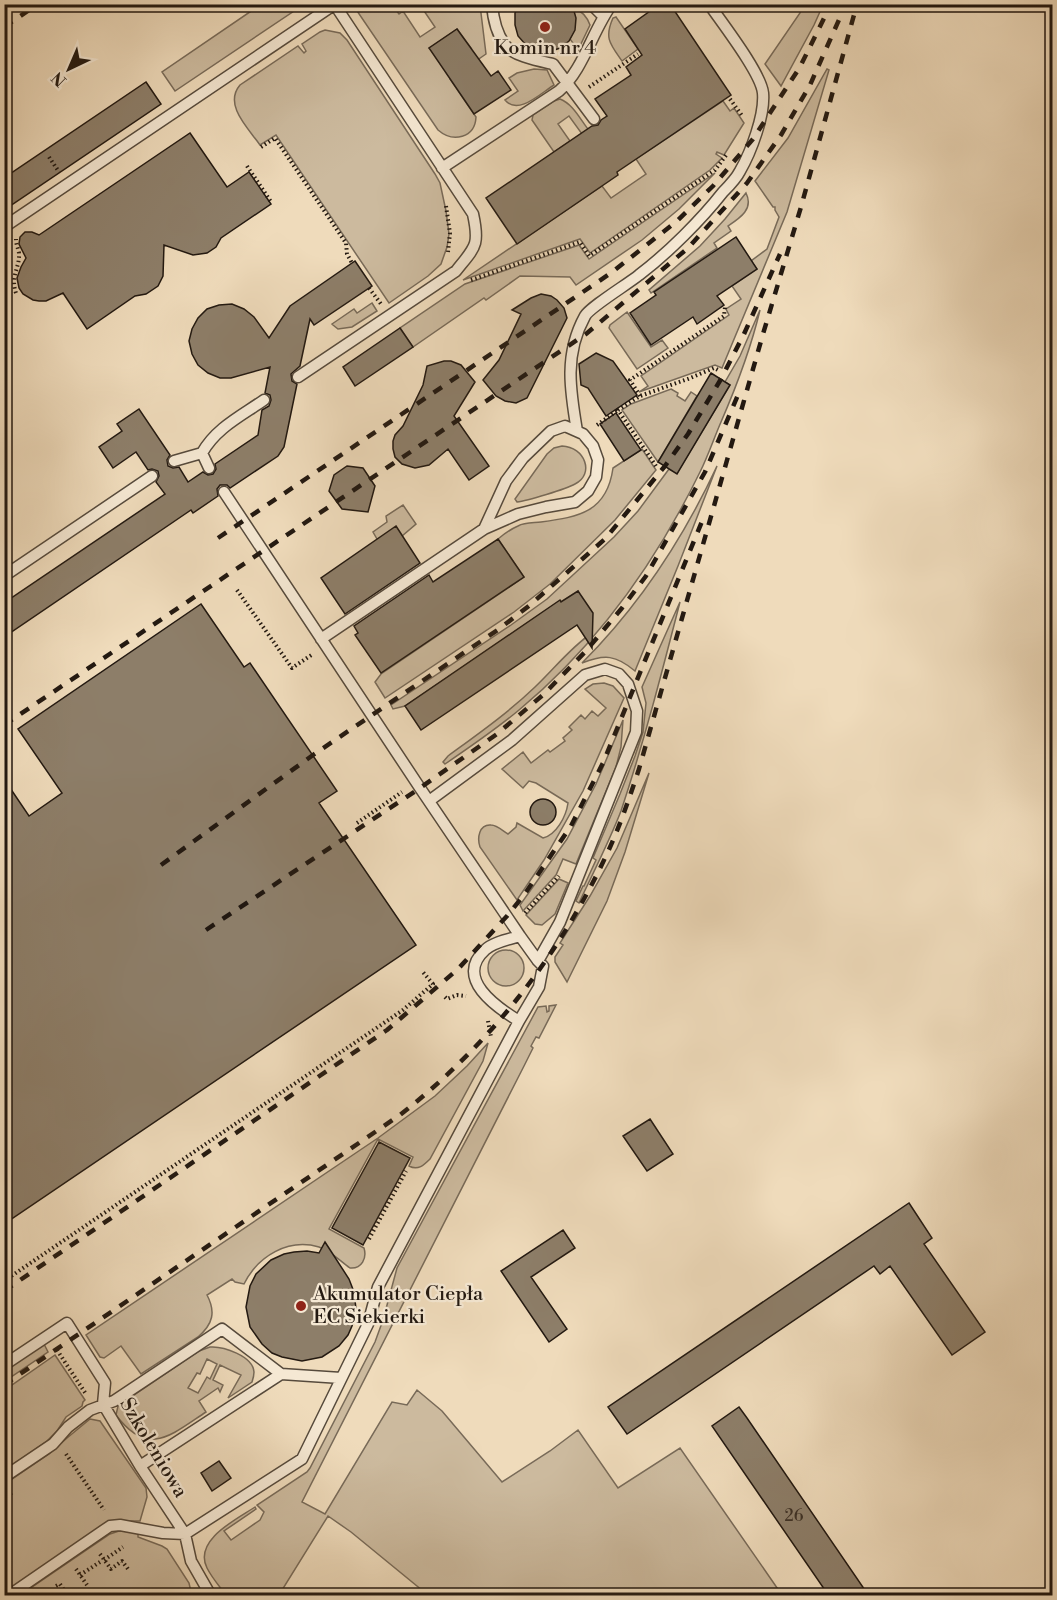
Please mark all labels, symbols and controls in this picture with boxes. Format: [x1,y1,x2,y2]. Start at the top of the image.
marker: Komin nr 4 [538,20,552,34]
place label: Komin nr 4 [494,36,596,61]
north arrow [39,39,99,99]
text: N [48,67,71,91]
place label: Akumulator Ciepła EC Siekierki [312,1282,484,1330]
marker: Akumulator Ciepła EC Siekierki [294,1299,308,1313]
street label: Szkoleniowa [113,1394,193,1503]
house number: 26 [785,1506,804,1526]

